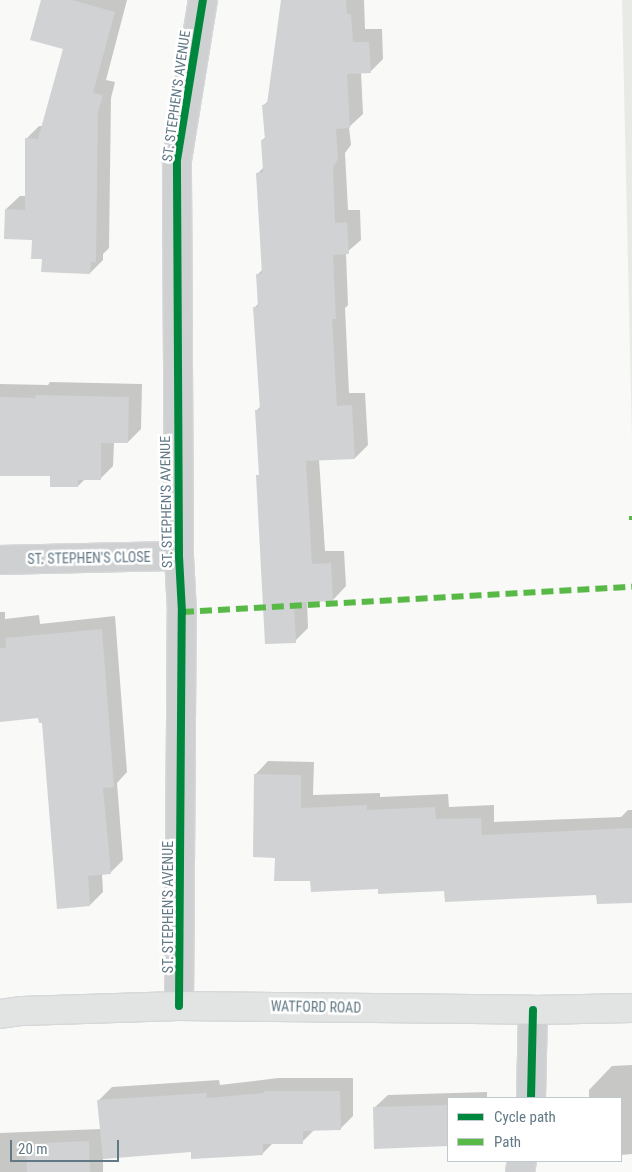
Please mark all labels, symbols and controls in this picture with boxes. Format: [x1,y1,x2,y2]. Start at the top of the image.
street label: ST. STEPHEN'S AVENUE [158,29,194,163]
street label: ST. STEPHEN'S AVENUE [156,436,176,568]
street label: ST. STEPHEN'S CLOSE [27,549,151,567]
street label: ST. STEPHEN'S AVENUE [160,841,176,973]
street label: WATFORD ROAD [271,998,361,1016]
legend [447,1097,622,1162]
text: Cycle path [494,1108,556,1126]
scale bar [12,1130,121,1162]
text: Path [494,1133,521,1151]
text: 20 m [18,1140,48,1158]

